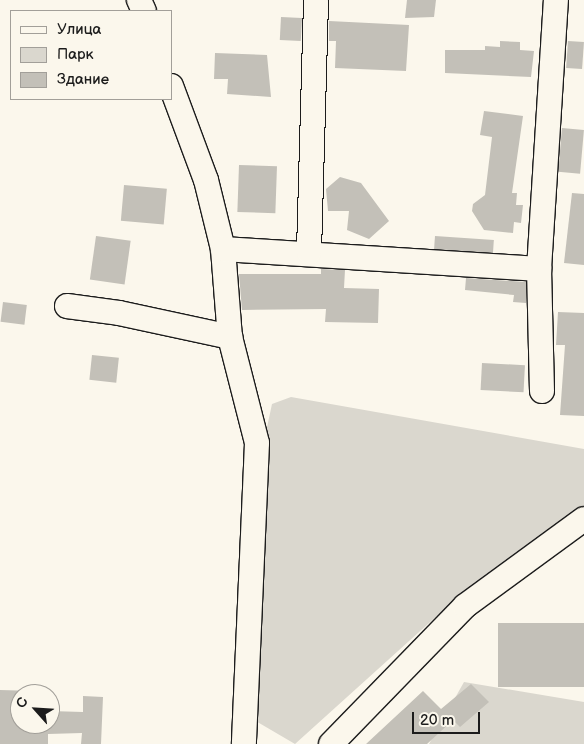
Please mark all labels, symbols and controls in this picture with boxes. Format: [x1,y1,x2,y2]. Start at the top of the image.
legend [10,10,172,100]
text: Улица [57,20,101,39]
text: Парк [57,45,94,64]
text: Здание [57,70,109,89]
north arrow [10,684,60,734]
text: С [12,695,32,711]
scale bar [414,702,482,734]
text: 20 m [420,711,454,730]

